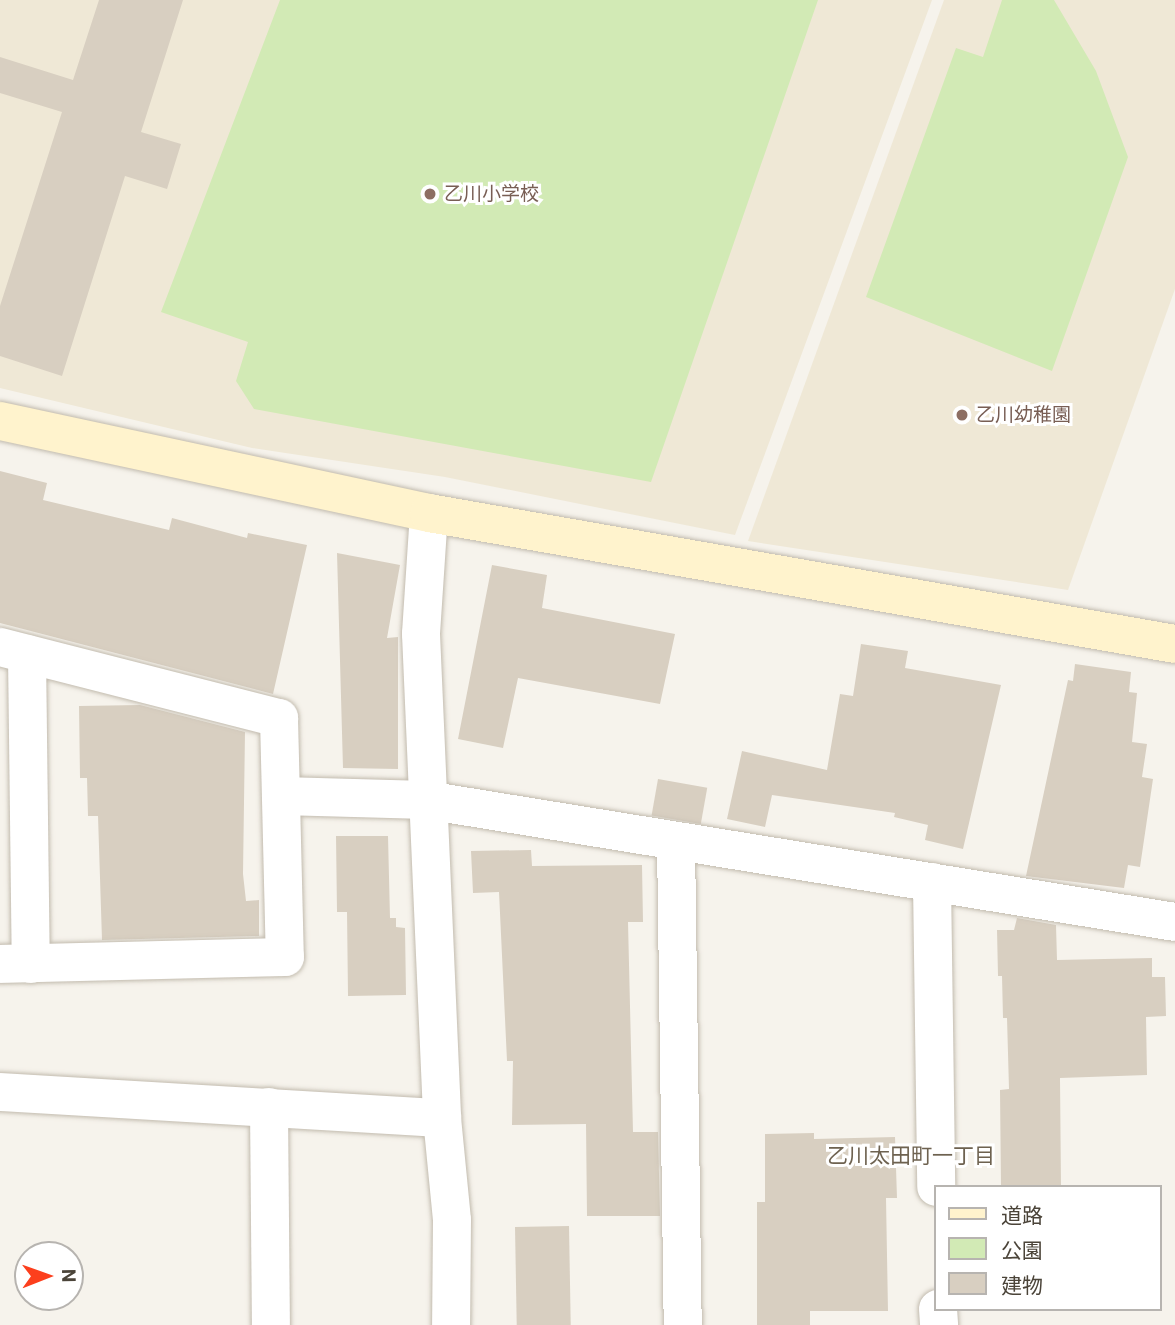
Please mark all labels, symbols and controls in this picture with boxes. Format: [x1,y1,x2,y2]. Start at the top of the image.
place label: 乙川小学校 [444,183,539,205]
marker: 乙川小学校 [422,186,438,202]
place label: 乙川幼稚園 [976,404,1071,426]
marker: 乙川幼稚園 [954,407,970,423]
district label: 乙川太田町一丁目 [827,1143,995,1169]
legend [934,1185,1161,1311]
text: 道路 [1001,1204,1043,1228]
text: 公園 [1001,1239,1043,1263]
north arrow [14,1241,84,1311]
text: N [57,1269,80,1283]
text: 建物 [1001,1274,1043,1298]

